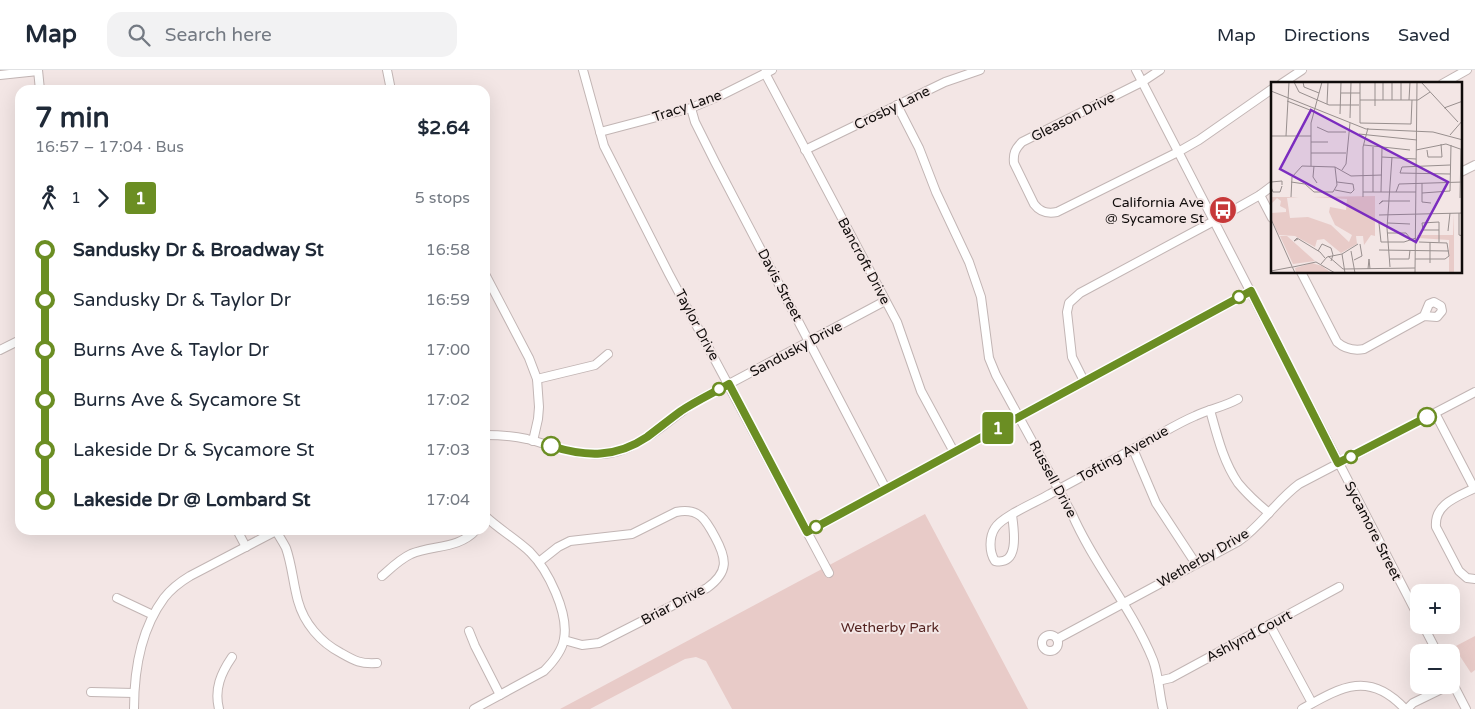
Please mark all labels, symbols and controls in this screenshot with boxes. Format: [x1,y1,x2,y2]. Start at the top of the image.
search box [107,12,457,57]
text: Map [25,20,77,49]
icon: search [125,21,153,49]
text: Search here [165,24,272,46]
text: Map [1217,24,1256,46]
text: Directions [1284,24,1370,46]
text: Saved [1398,24,1450,46]
street label: Crosby Lane [851,82,933,134]
inset map [1271,82,1462,274]
street label: Tracy Lane [650,86,724,126]
street label: Gleason Drive [1028,89,1118,145]
text: 7 min [35,101,110,135]
text: $2.64 [418,117,470,139]
text: 16:57 – 17:04 · Bus [35,137,184,157]
icon: walk [35,184,63,212]
icon: forward [89,184,117,212]
text: 1 [135,187,146,209]
text: 1 [71,188,81,208]
text: 5 stops [415,188,470,208]
place label: California Ave @ Sycamore St [1105,194,1205,227]
bus stop icon: California Ave @ Sycamore St [1208,195,1238,225]
street label: Bancroft Drive [834,215,894,307]
text: Sandusky Dr & Broadway St [73,239,324,261]
text: 16:58 [426,240,470,260]
street label: Davis Street [754,246,806,325]
street label: Taylor Drive [671,287,723,364]
text: Sandusky Dr & Taylor Dr [73,289,291,311]
text: 16:59 [426,290,470,310]
unlabelled marker [1232,290,1246,304]
street label: Sandusky Drive [747,317,845,381]
text: Burns Ave & Taylor Dr [73,339,269,361]
text: 17:00 [426,340,470,360]
unlabelled marker [712,382,726,396]
text: Burns Ave & Sycamore St [73,389,301,411]
text: 17:02 [426,390,470,410]
unlabelled marker [1417,407,1437,427]
line badge: 1 [982,412,1014,444]
text: 1 [992,417,1004,439]
street label: Tofting Avenue [1075,422,1171,486]
unlabelled marker [541,436,561,456]
street label: Russell Drive [1026,438,1080,521]
text: Lakeside Dr & Sycamore St [73,439,314,461]
text: 17:03 [426,440,470,460]
unlabelled marker [1344,450,1358,464]
street label: Sycamore Street [1341,479,1406,584]
text: Lakeside Dr @ Lombard St [73,489,310,511]
text: 17:04 [426,490,470,510]
unlabelled marker [809,520,823,534]
street label: Wetherby Drive [1154,525,1252,591]
street label: Briar Drive [638,581,708,629]
map controls [1410,584,1460,694]
button: + [1410,584,1460,634]
street label: Ashlynd Court [1203,606,1295,666]
park label: Wetherby Park [841,619,940,636]
button: − [1410,644,1460,694]

